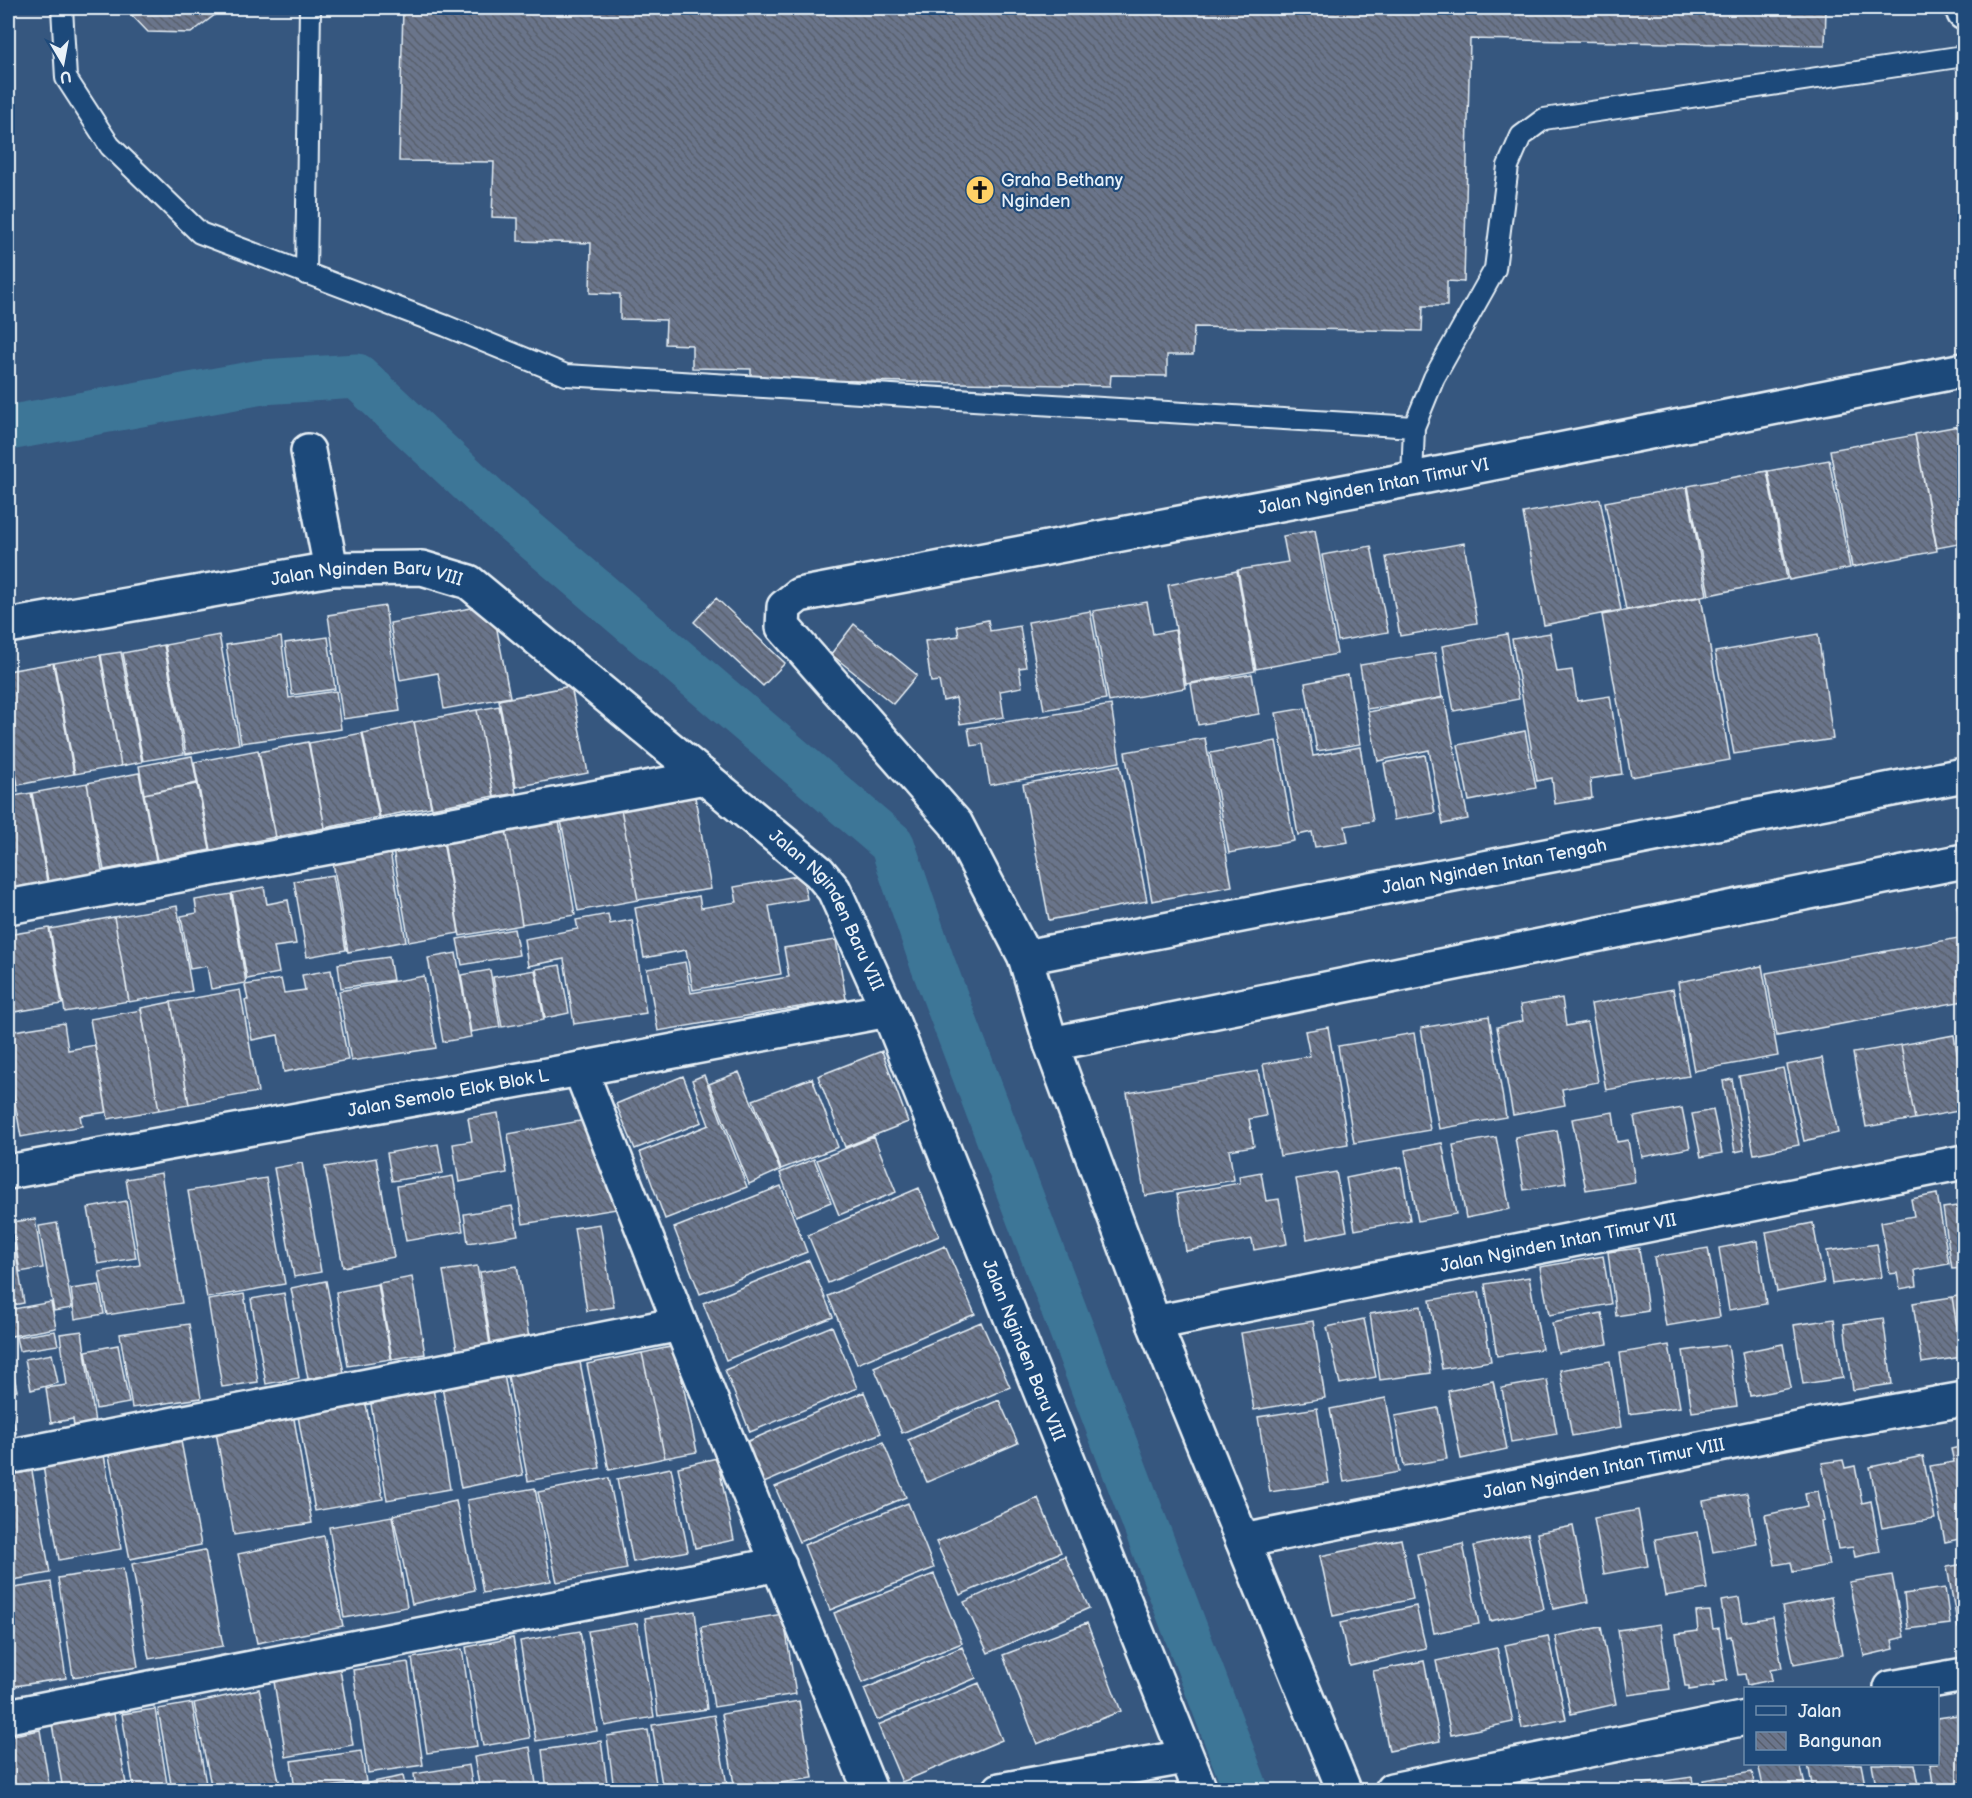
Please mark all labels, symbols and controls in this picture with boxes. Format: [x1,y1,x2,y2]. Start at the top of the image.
north arrow [33,33,93,93]
text: U [58,66,73,87]
place label: Graha Bethany Nginden [1001,170,1124,212]
church icon: Graha Bethany Nginden [964,174,996,206]
street label: Jalan Nginden Intan Timur VI [1256,454,1490,518]
street label: Jalan Nginden Baru VIII [269,557,465,590]
street label: Jalan Nginden Baru VIII [765,825,888,994]
street label: Jalan Nginden Intan Tengah [1380,834,1608,898]
street label: Jalan Semolo Elok Blok L [346,1064,551,1121]
street label: Jalan Nginden Intan Timur VII [1438,1209,1678,1276]
street label: Jalan Nginden Baru VIII [978,1256,1070,1444]
street label: Jalan Nginden Intan Timur VIII [1481,1434,1726,1503]
legend [1744,1687,1939,1765]
text: Jalan [1798,1701,1841,1722]
text: Bangunan [1798,1731,1882,1752]

